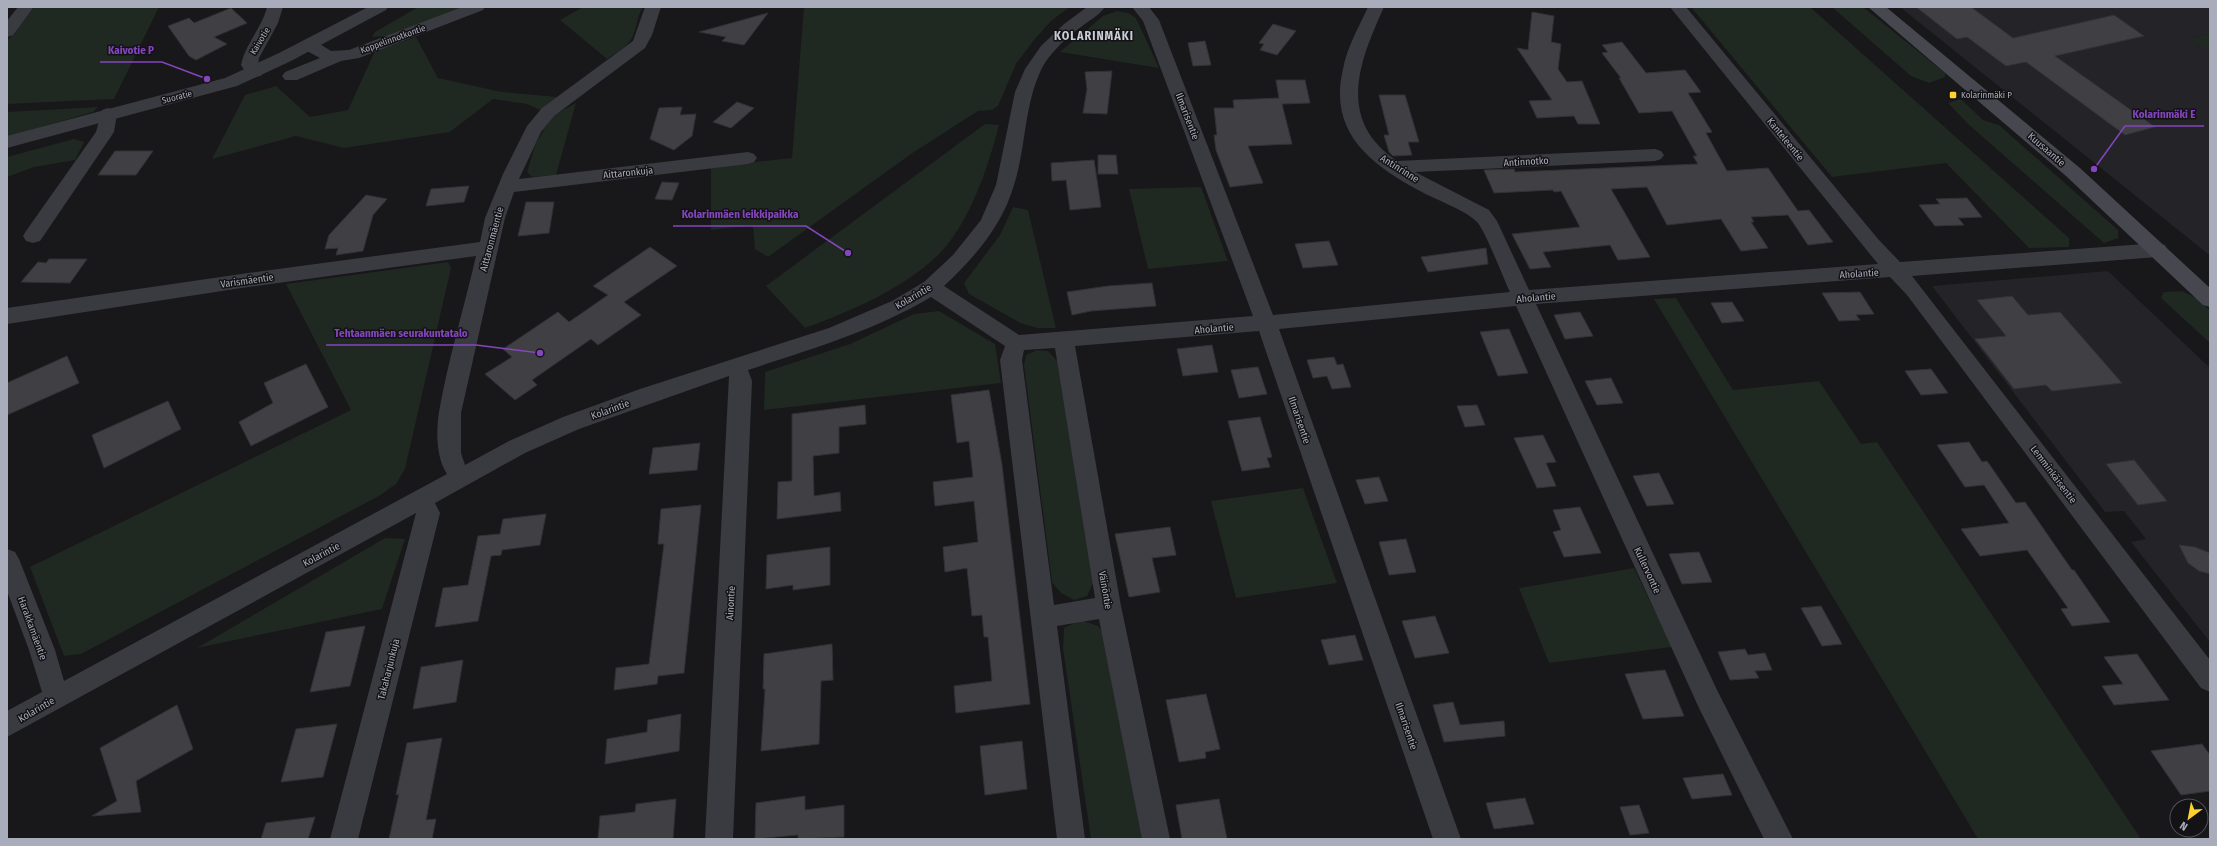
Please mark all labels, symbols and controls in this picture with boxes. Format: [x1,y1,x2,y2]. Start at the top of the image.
street label: Koppelinnotkontie [359,22,427,55]
street label: Kaivotie [248,25,272,56]
district label: KOLARINMÄKI [1054,28,1134,43]
callout: Kaivotie P [100,39,162,62]
text: Kaivotie P [108,44,154,57]
street label: Suoratie [161,88,194,106]
marker: Kolarinmäki P [1948,90,1958,100]
place label: Kolarinmäki P [1961,90,2012,100]
street label: Ilmarisentie [1173,91,1201,141]
callout: Kolarinmäki E [2125,103,2204,126]
text: Kolarinmäki E [2133,108,2195,121]
street label: Kanteleentie [1764,116,1806,164]
street label: Kuusaantie [2025,130,2068,169]
street label: Antinrinne [1378,152,1421,185]
street label: Antinnotko [1503,155,1549,169]
street label: Aittaronkuja [603,164,654,182]
callout: Kolarinmäen leikkipaikka [673,203,806,226]
street label: Aittaronmäentie [478,206,506,273]
text: Kolarinmäen leikkipaikka [682,208,799,221]
street label: Aholantie [1839,267,1879,281]
street label: Varismäentie [220,271,274,291]
street label: Kolarintie [893,282,934,312]
street label: Aholantie [1516,290,1556,306]
street label: Aholantie [1194,321,1234,337]
callout: Tehtaanmäen seurakuntatalo [326,322,476,345]
text: Tehtaanmäen seurakuntatalo [334,327,468,340]
street label: Ilmarisentie [1285,395,1313,446]
street label: Kolarintie [590,397,631,422]
street label: Lemminkäisentie [2028,443,2079,506]
street label: Kolarintie [301,540,342,570]
street label: Kullervontie [1631,545,1663,596]
street label: Väinöntie [1096,570,1114,610]
street label: Ainontie [724,586,738,620]
street label: Harakkamäentie [15,595,49,662]
street label: Takaharjunkuja [376,637,402,701]
street label: Kolarintie [16,695,57,725]
street label: Ilmarisentie [1392,701,1420,752]
north arrow [2169,798,2209,838]
text: N [2178,819,2190,833]

